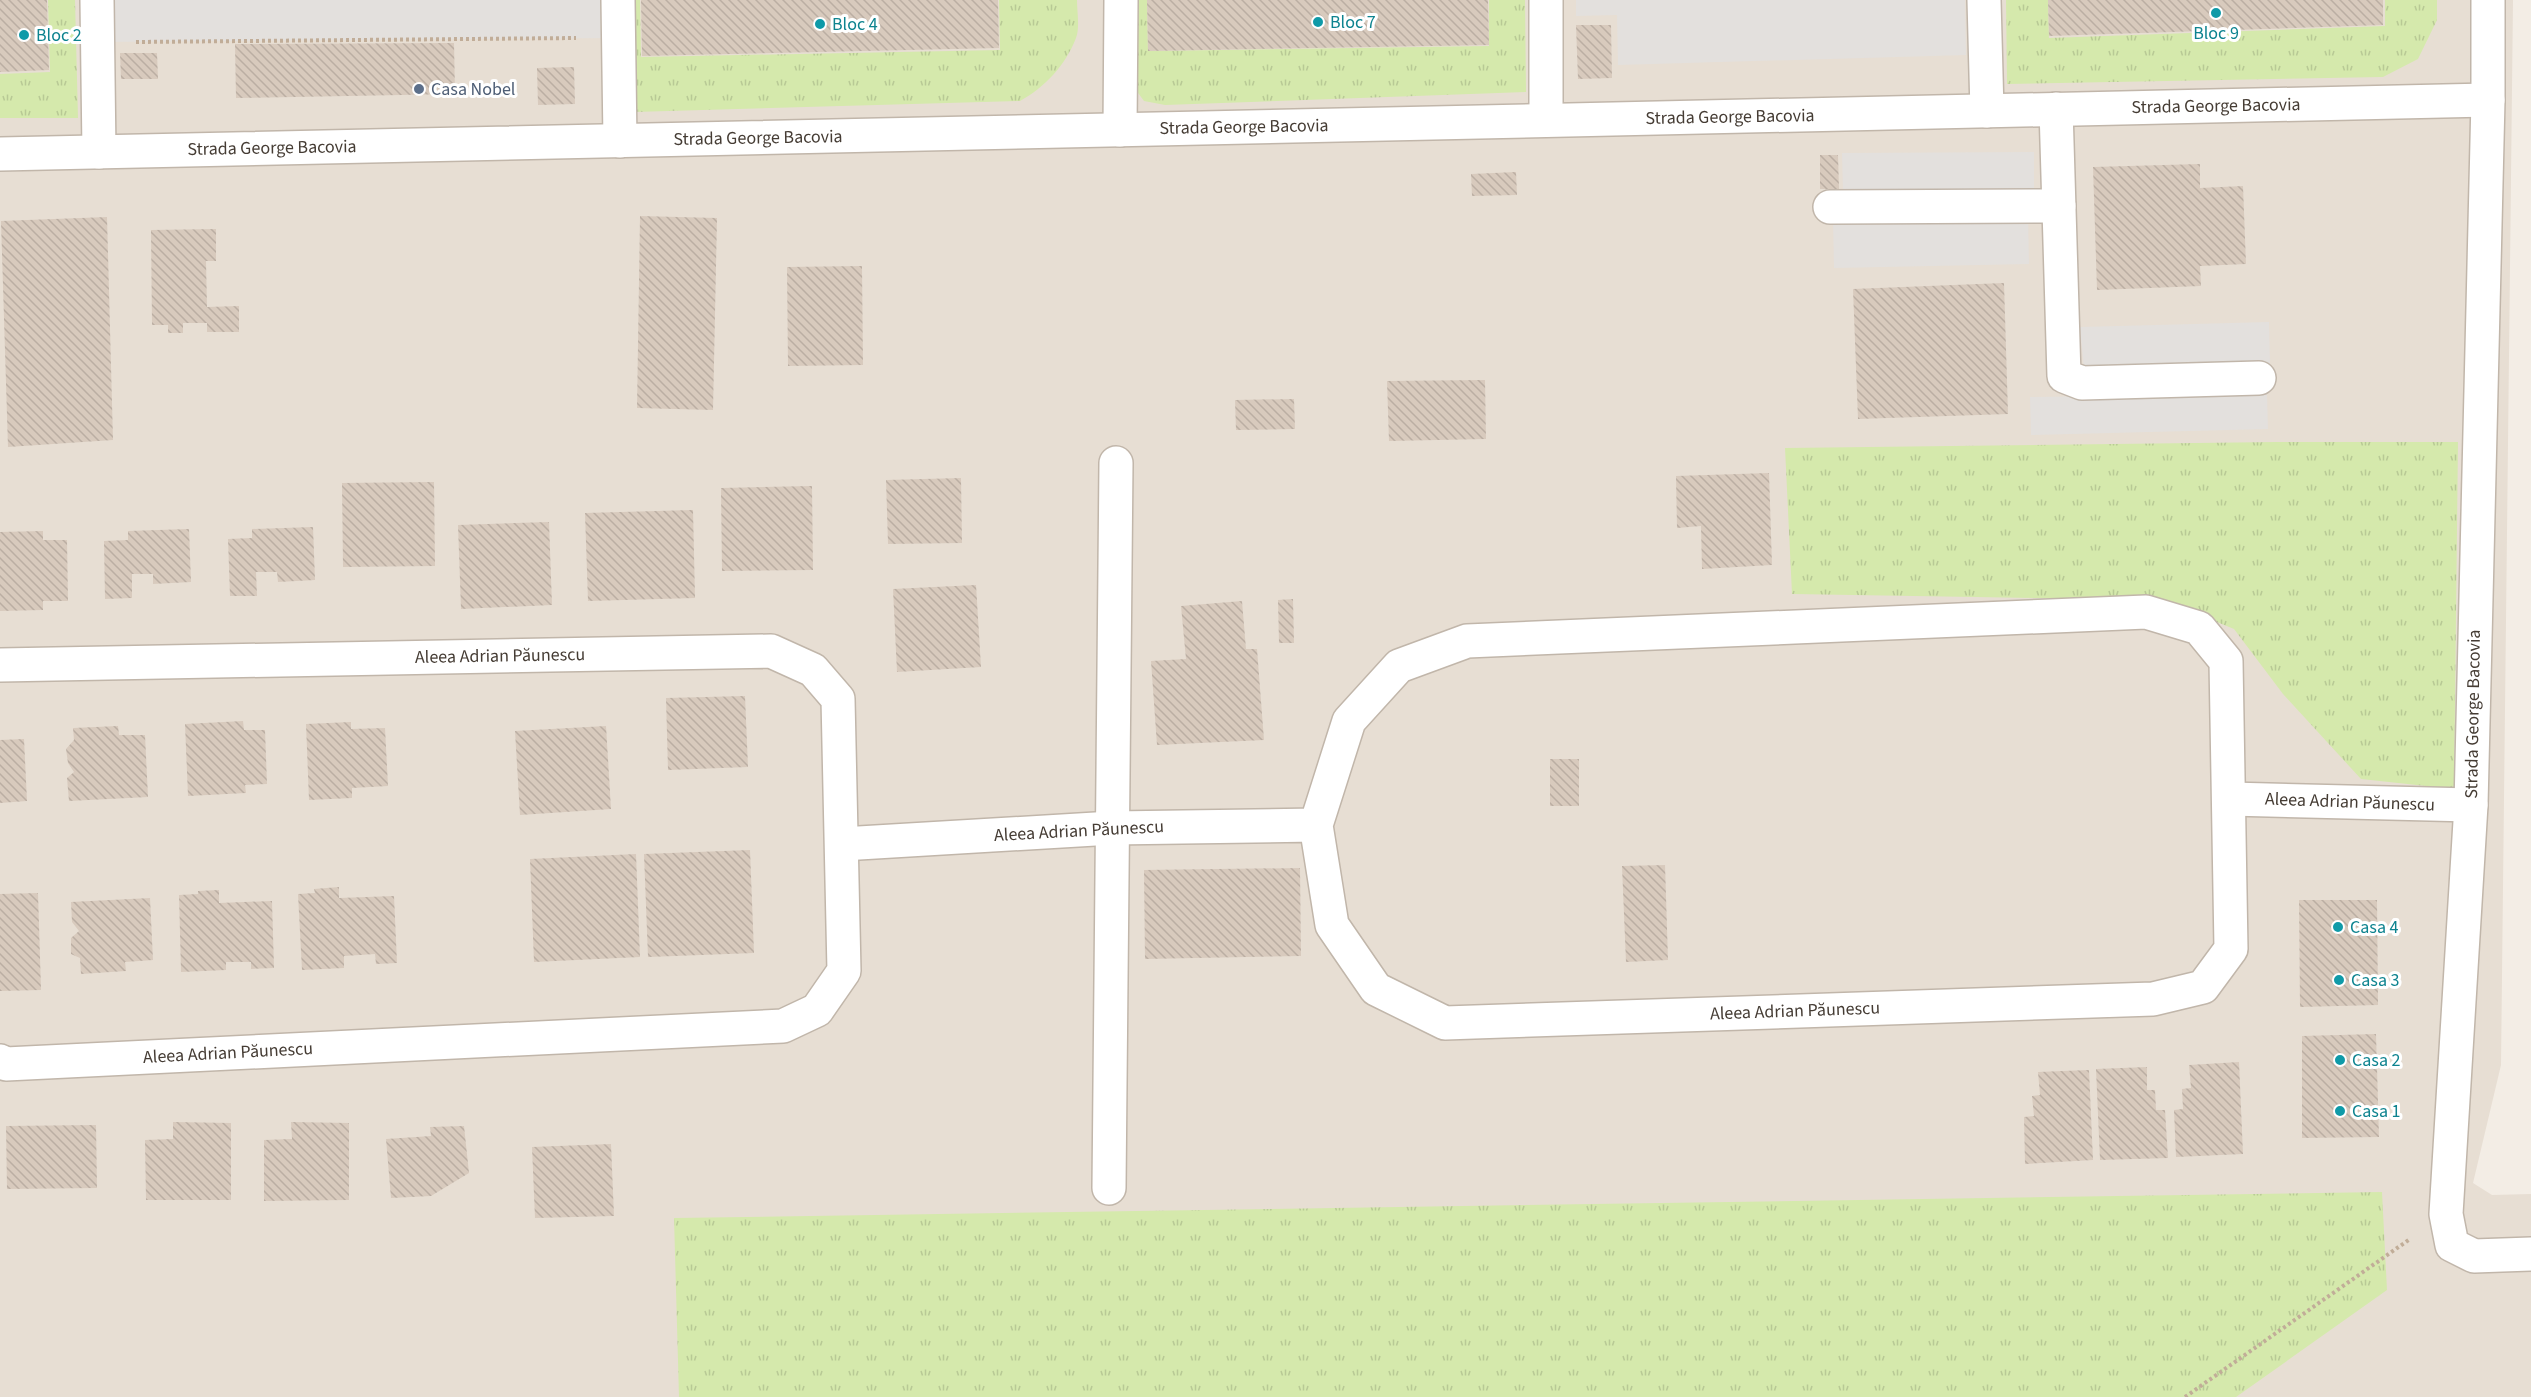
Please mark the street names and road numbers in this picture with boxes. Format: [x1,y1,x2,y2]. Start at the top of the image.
street label: Strada George Bacovia [2131,92,2301,120]
street label: Strada George Bacovia [1645,103,1815,131]
street label: Strada George Bacovia [1159,113,1329,141]
street label: Strada George Bacovia [673,124,843,152]
street label: Strada George Bacovia [187,134,357,162]
street label: Strada George Bacovia [2459,629,2487,799]
street label: Aleea Adrian Păunescu [415,642,585,670]
street label: Aleea Adrian Păunescu [2265,787,2435,817]
street label: Aleea Adrian Păunescu [993,814,1165,848]
street label: Aleea Adrian Păunescu [1710,996,1880,1026]
street label: Aleea Adrian Păunescu [142,1036,314,1070]

